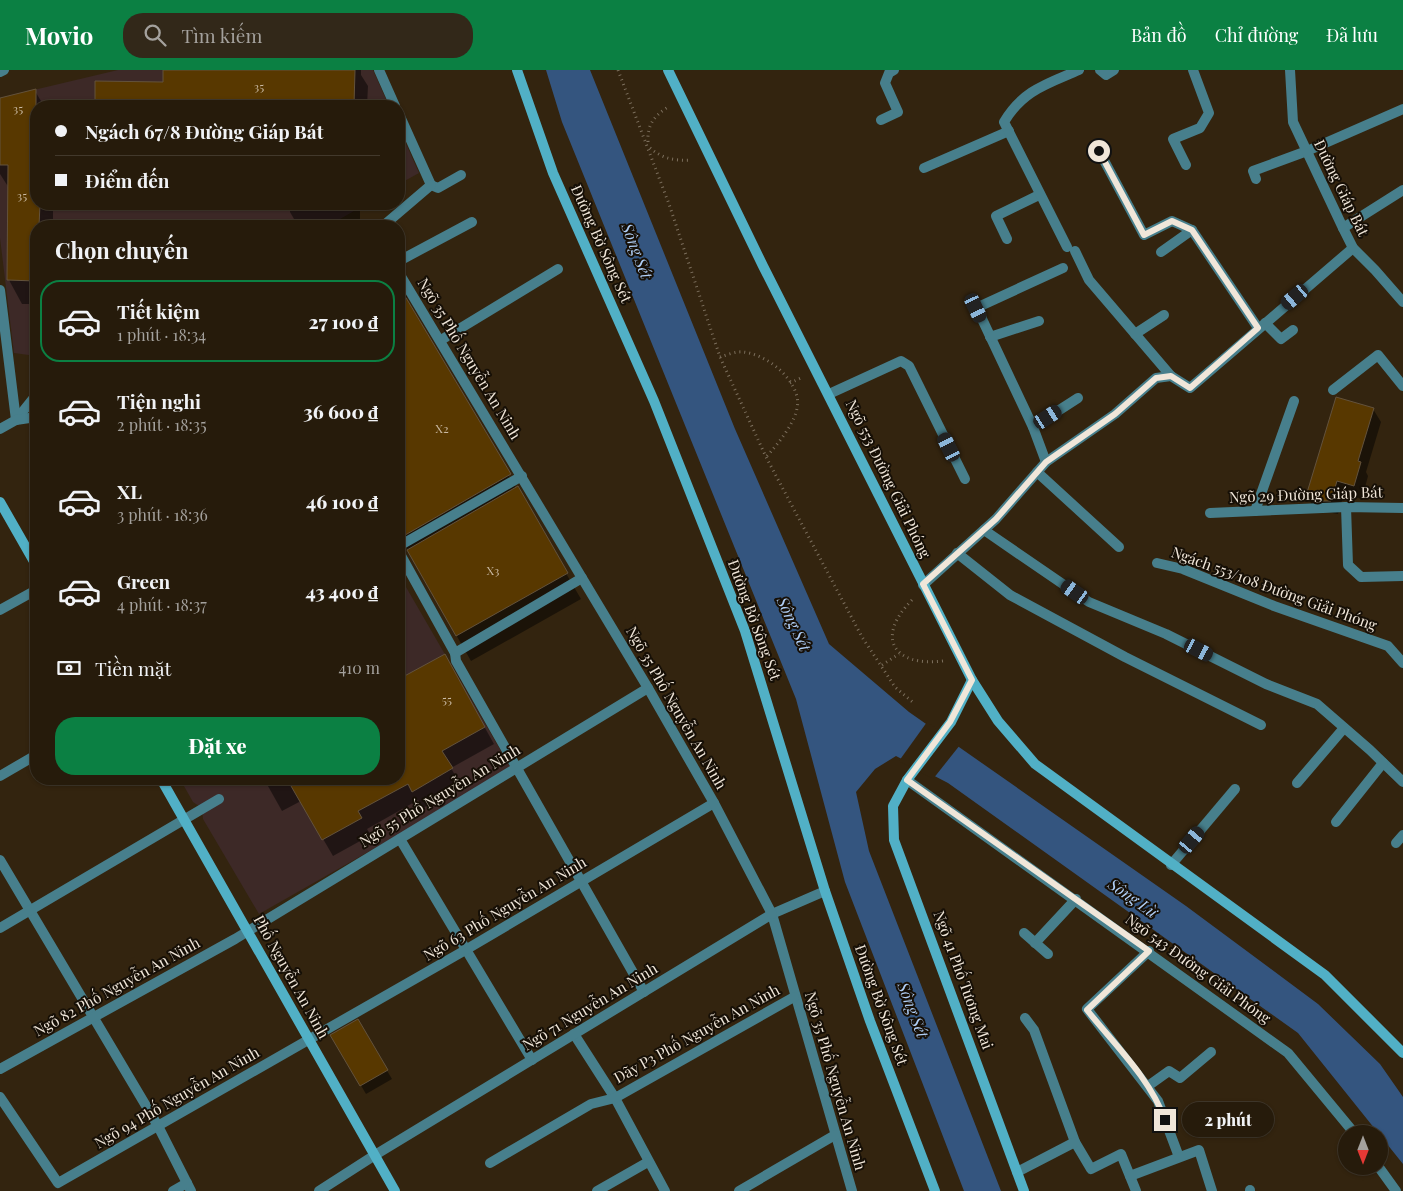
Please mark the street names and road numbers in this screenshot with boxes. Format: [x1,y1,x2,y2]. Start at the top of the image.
street label: Đường Giáp Bát [1310,136,1374,240]
street label: Đường Bờ Sông Sét [567,181,637,306]
street label: Ngõ 35 Phố Nguyễn An Ninh [414,274,527,443]
street label: Ngõ 553 Đường Giải Phóng [842,396,936,561]
street label: Ngõ 29 Đường Giáp Bát [1229,481,1384,507]
street label: Ngách 553/108 Đường Giải Phóng [1169,541,1380,635]
street label: Đường Bờ Sông Sét [724,556,786,684]
street label: Ngõ 35 Phố Nguyễn An Ninh [622,622,733,793]
street label: Ngõ 55 Phố Nguyễn An Ninh [355,738,524,851]
street label: Ngõ 63 Phố Nguyễn An Ninh [419,851,590,965]
street label: Ngõ 41 Phố Tương Mai [930,907,999,1052]
street label: Ngõ 543 Đường Giải Phóng [1122,909,1275,1028]
street label: Phố Nguyễn An Ninh [250,911,335,1042]
street label: Ngõ 82 Phố Nguyễn An Ninh [29,931,203,1040]
street label: Đường Bờ Sông Sét [851,941,913,1069]
street label: Ngõ 71 Nguyễn An Ninh [518,958,661,1054]
street label: Dãy P3 Phố Nguyễn An Ninh [610,978,783,1087]
street label: Ngõ 35 Phố Nguyễn An Ninh [801,989,872,1173]
street label: Ngõ 94 Phố Nguyễn An Ninh [90,1041,263,1153]

